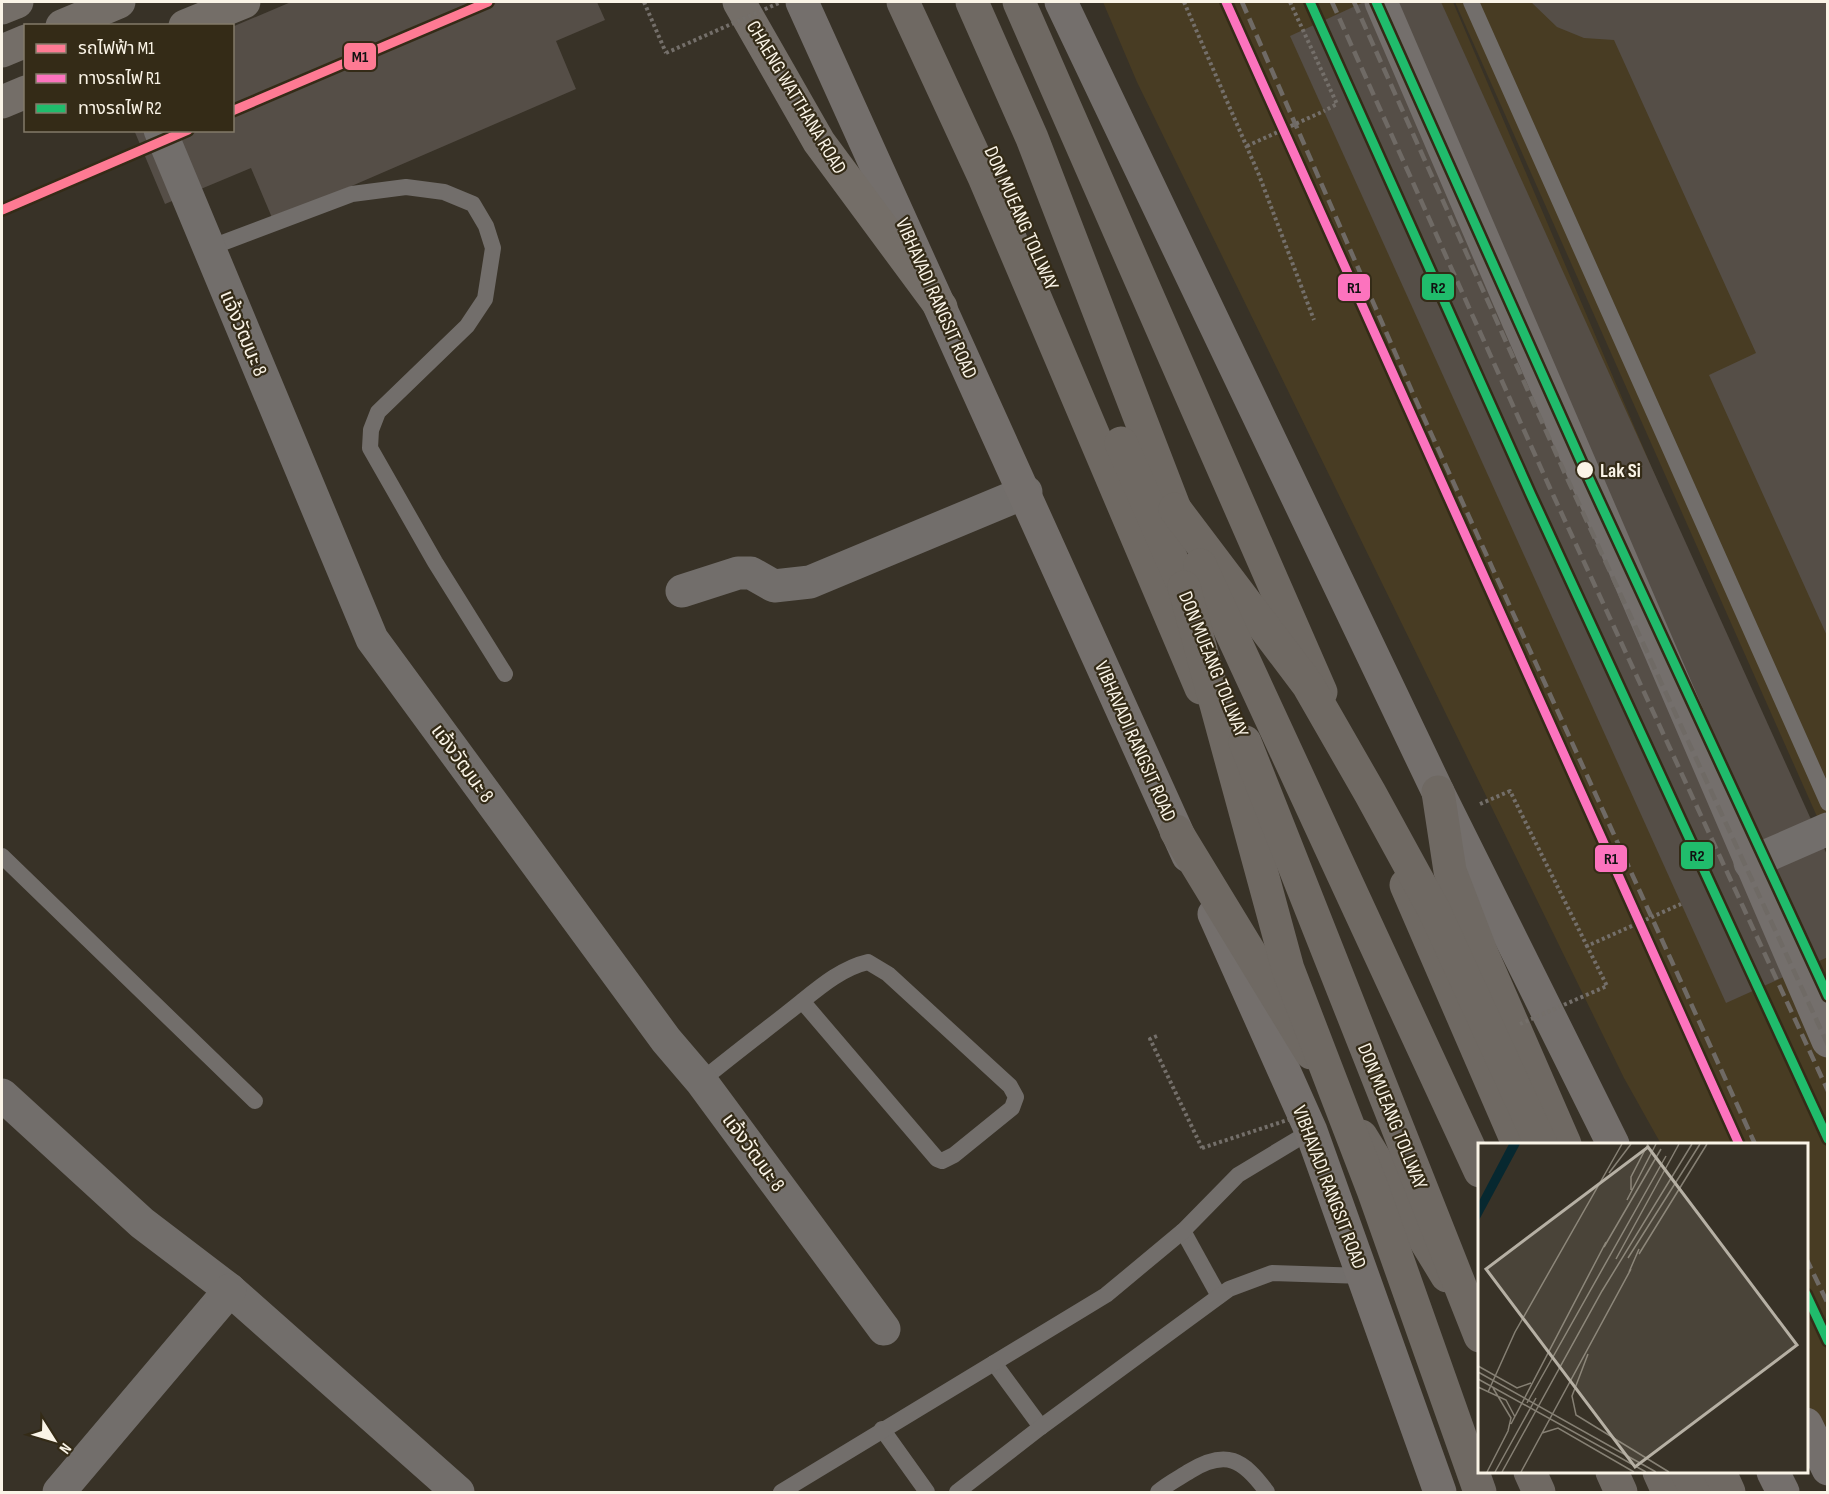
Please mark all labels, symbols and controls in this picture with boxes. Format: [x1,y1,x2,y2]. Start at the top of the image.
street label: CHAENG WATTHANA ROAD [741,16,851,179]
legend [24,24,234,132]
text: รถไฟฟ้า M1 [78,38,155,59]
line badge: M1 [343,42,377,71]
text: M1 [352,48,369,67]
text: ทางรถไฟ R1 [78,68,161,89]
text: ทางรถไฟ R2 [78,98,162,119]
street label: DON MUEANG TOLLWAY [979,143,1064,295]
street label: VIBHAVADI RANGSIT ROAD [890,214,982,382]
line badge: R1 [1337,273,1371,302]
line badge: R2 [1421,273,1455,301]
text: R1 [1347,279,1362,298]
text: R2 [1431,279,1445,298]
street label: แจ้งวัฒนะ 8 [214,287,272,380]
place label: Lak Si [1600,459,1641,483]
marker: Lak Si [1575,460,1595,480]
street label: DON MUEANG TOLLWAY [1173,588,1254,741]
street label: VIBHAVADI RANGSIT ROAD [1089,657,1181,825]
street label: แจ้งวัฒนะ 8 [426,720,499,807]
line badge: R2 [1680,841,1714,870]
line badge: R1 [1594,844,1628,873]
text: R2 [1690,847,1704,866]
text: R1 [1604,850,1619,869]
street label: DON MUEANG TOLLWAY [1352,1040,1433,1193]
street label: VIBHAVADI RANGSIT ROAD [1287,1102,1371,1272]
street label: แจ้งวัฒนะ 8 [717,1109,790,1196]
inset map [1478,1143,1808,1473]
north arrow [24,1410,84,1470]
text: N [55,1439,75,1457]

